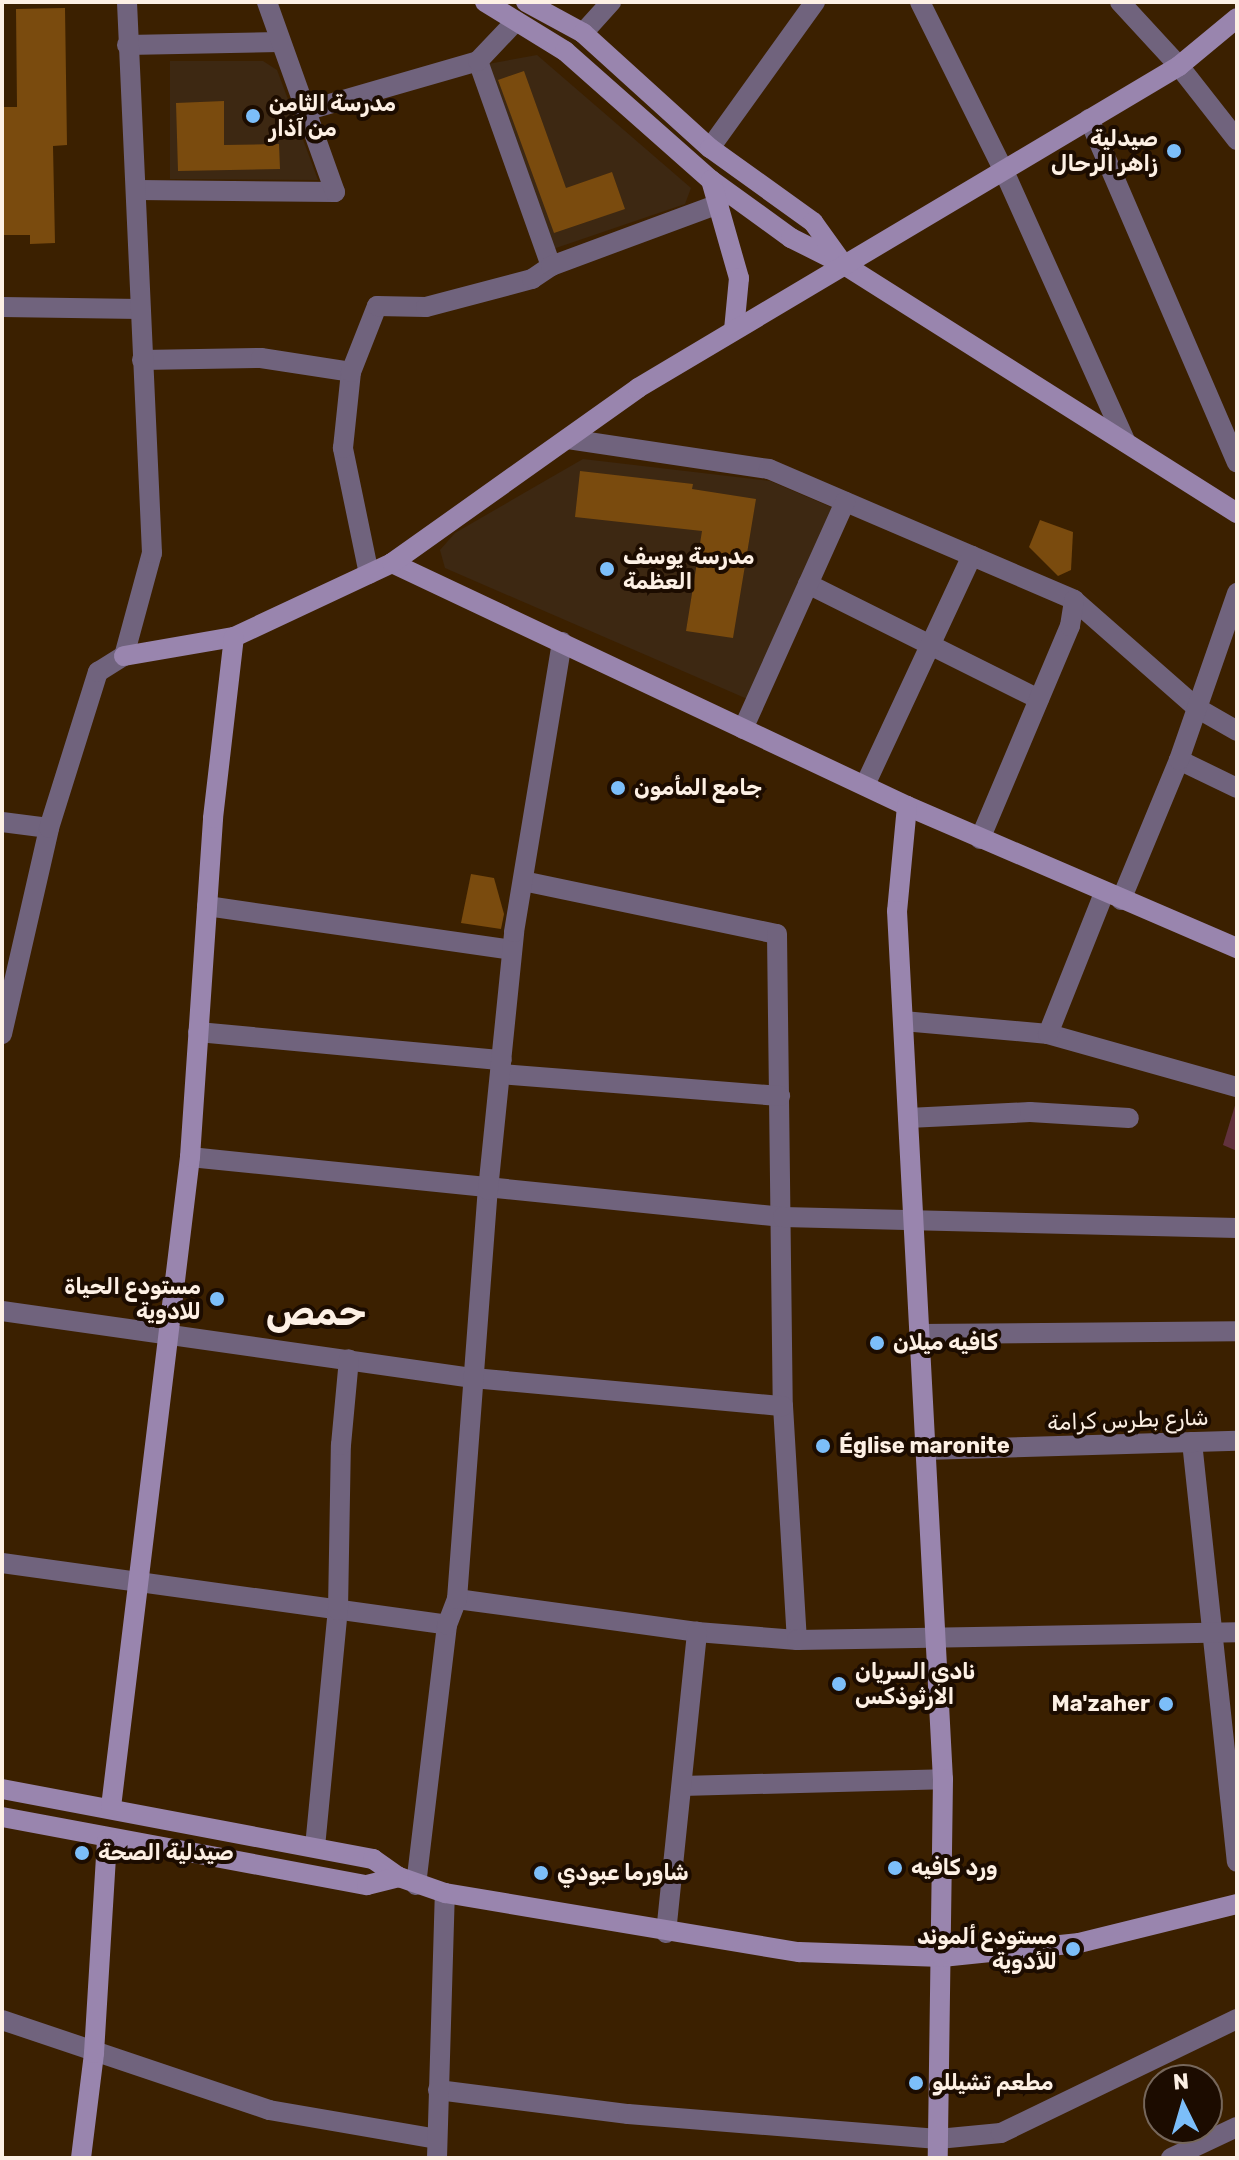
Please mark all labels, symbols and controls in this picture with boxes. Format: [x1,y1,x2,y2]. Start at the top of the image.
place label: مدرسة الثامن من آذار [269,90,396,142]
marker: مدرسة الثامن من آذار [244,107,262,125]
place label: صيدلية زاهر الرحال [1051,125,1158,176]
marker: صيدلية زاهر الرحال [1165,142,1183,160]
place label: مدرسة يوسف العظمة [623,543,755,594]
marker: مدرسة يوسف العظمة [598,560,616,578]
place label: جامع المأمون [634,775,762,801]
marker: جامع المأمون [609,779,627,797]
place label: مستودع الحياة للادوية [64,1273,201,1324]
marker: مستودع الحياة للادوية [208,1290,226,1308]
district label: حمص [266,1290,366,1336]
place label: كافيه ميلان [893,1330,998,1356]
marker: كافيه ميلان [868,1334,886,1352]
street label: شارع بطرس كرامة [1047,1404,1209,1436]
place label: Église maronite [839,1433,1010,1459]
marker: Église maronite [814,1437,832,1455]
place label: نادي السريان الارثوذكس [855,1658,975,1710]
marker: نادي السريان الارثوذكس [830,1675,848,1693]
place label: Ma'zaher [1051,1691,1150,1717]
marker: Ma'zaher [1157,1695,1175,1713]
place label: صيدلية الصحة [98,1840,234,1866]
marker: صيدلية الصحة [73,1844,91,1862]
place label: ورد كافيه [911,1855,998,1881]
marker: ورد كافيه [886,1859,904,1877]
place label: شاورما عبودي [557,1860,689,1886]
marker: شاورما عبودي [532,1864,550,1882]
place label: مستودع ألموند للأدوية [917,1923,1057,1974]
marker: مستودع ألموند للأدوية [1064,1940,1082,1958]
north arrow [1143,2064,1223,2144]
text: N [1172,2067,1190,2096]
place label: مطعم تشيللو [932,2070,1054,2096]
marker: مطعم تشيللو [907,2074,925,2092]

